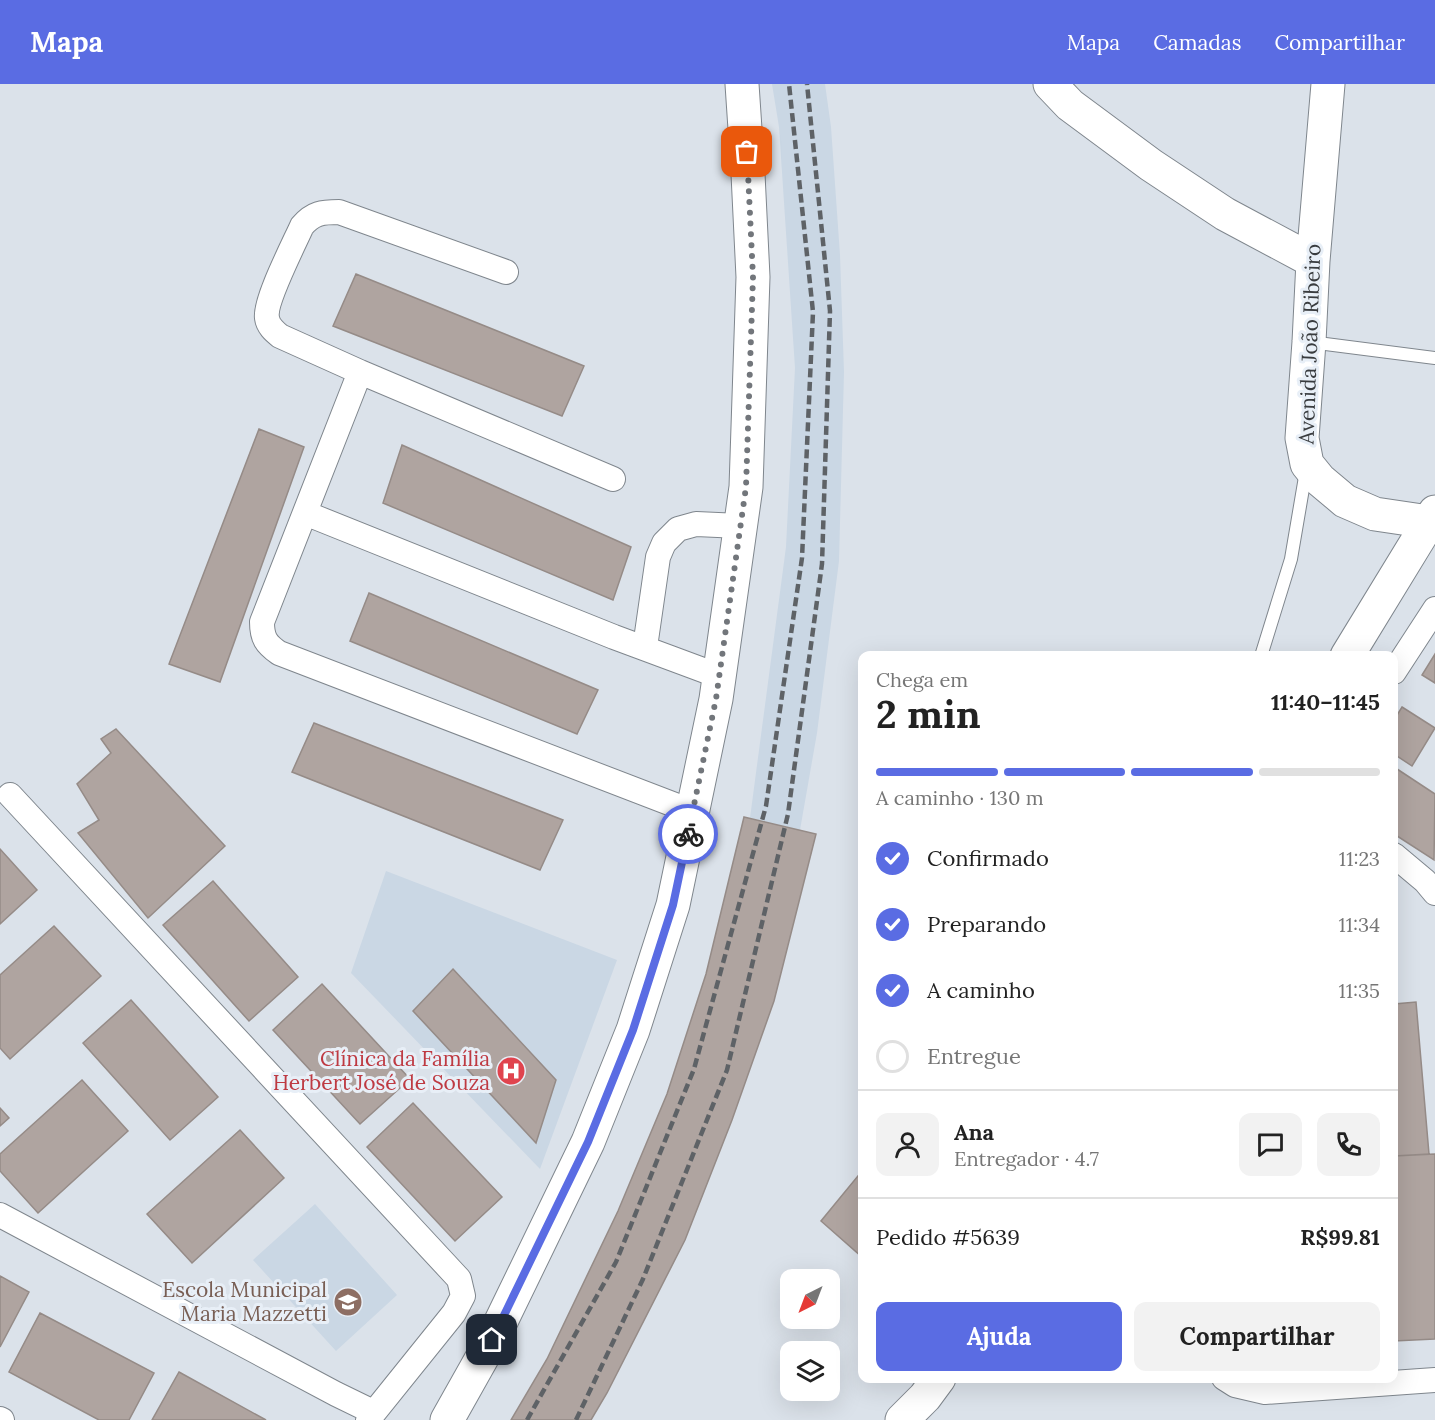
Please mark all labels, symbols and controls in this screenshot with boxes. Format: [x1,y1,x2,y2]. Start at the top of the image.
text: Mapa [30,24,103,60]
text: Mapa [1067,29,1120,56]
text: Camadas [1153,29,1241,56]
text: Compartilhar [1274,29,1405,56]
pin [721,126,772,177]
icon: bag [730,135,763,168]
street label: Avenida João Ribeiro [1292,243,1326,446]
text: Chega em [876,667,968,692]
text: 11:40–11:45 [1271,688,1380,716]
text: 2 min [876,689,981,739]
text: A caminho · 130 m [876,785,1044,810]
courier [658,804,718,864]
icon: bike [672,818,705,851]
icon: check [876,842,909,875]
text: Confirmado [927,844,1049,872]
text: 11:23 [1339,846,1380,871]
icon: check [876,908,909,941]
text: Preparando [927,910,1046,938]
text: 11:34 [1338,912,1380,937]
icon: check [876,974,909,1007]
text: A caminho [927,976,1035,1004]
text: 11:35 [1338,978,1380,1003]
text: Entregue [927,1042,1021,1070]
place label: Clínica da Família Herbert José de Souza [273,1045,490,1096]
hospital icon: Clínica da Família Herbert José de Souza [495,1055,527,1087]
button: person [876,1113,939,1176]
button: chat [1239,1113,1302,1176]
button: phone [1317,1113,1380,1176]
text: Ana [954,1118,994,1146]
text: Entregador · 4.7 [954,1146,1099,1171]
text: Pedido #5639 [876,1223,1020,1251]
text: R$99.81 [1300,1223,1380,1251]
north arrow [780,1269,840,1329]
map controls [780,1269,840,1401]
place label: Escola Municipal Maria Mazzetti [162,1276,327,1327]
school or university icon: Escola Municipal Maria Mazzetti [332,1286,364,1318]
button: Ajuda [876,1302,1122,1371]
button: Compartilhar [1134,1302,1380,1371]
pin [466,1314,517,1365]
icon: home [475,1323,508,1356]
button: layers [780,1341,840,1401]

